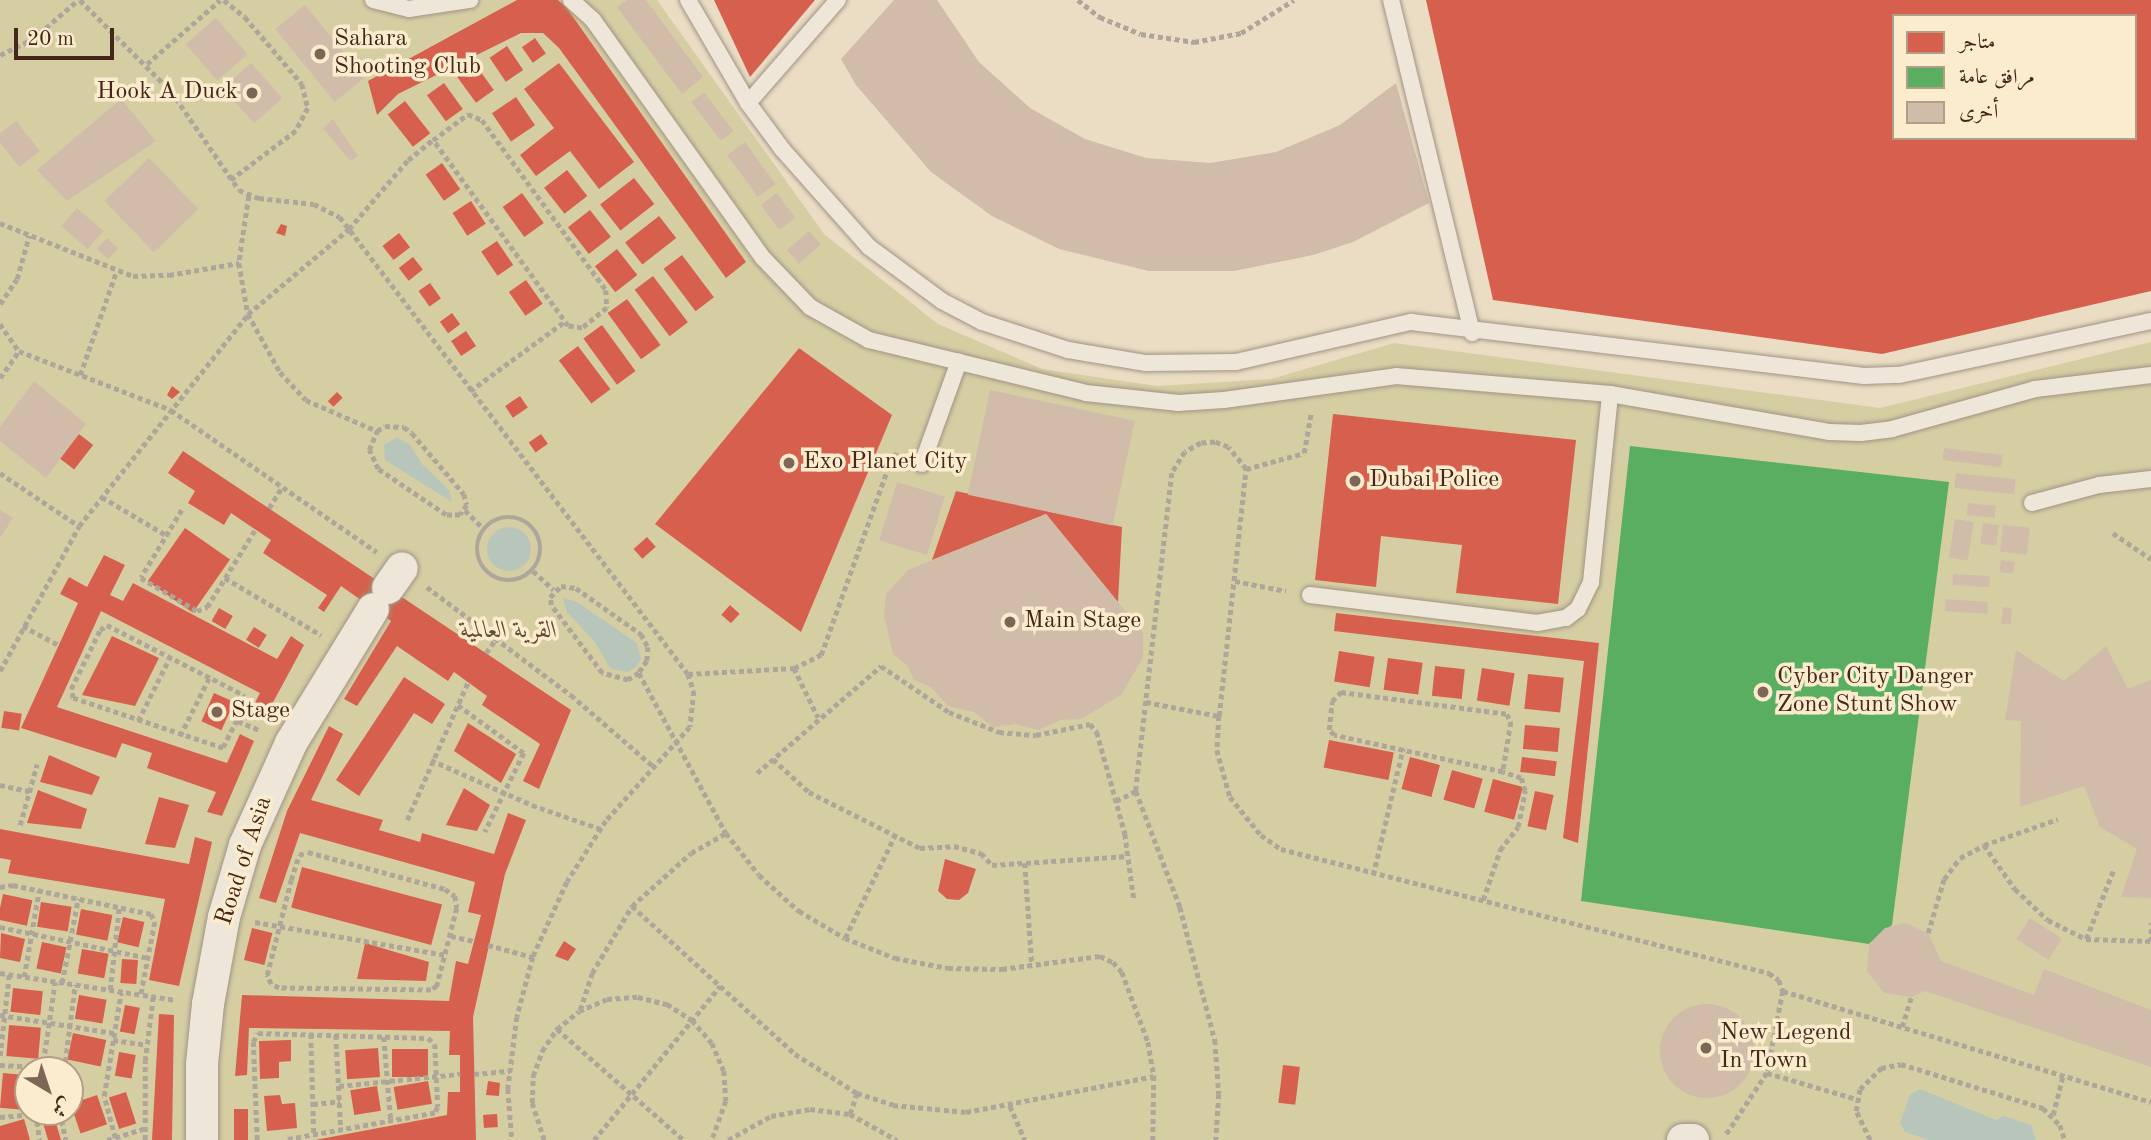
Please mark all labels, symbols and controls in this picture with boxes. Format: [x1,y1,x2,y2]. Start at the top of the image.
scale bar [18,14,117,58]
legend [1892,14,2137,140]
place label: Sahara Shooting Club [334,26,481,82]
text: 20 m [27,29,74,50]
text: متاجر [1959,32,1996,53]
marker: Sahara Shooting Club [312,46,328,62]
text: مرافق عامة [1959,67,2035,88]
place label: Hook A Duck [97,79,238,107]
marker: Hook A Duck [244,85,260,101]
text: أخرى [1959,102,1998,123]
place label: Exo Planet City [803,449,968,477]
marker: Exo Planet City [781,455,797,471]
place label: Dubai Police [1369,467,1499,495]
marker: Dubai Police [1347,473,1363,489]
place label: Main Stage [1024,608,1141,636]
marker: Main Stage [1002,614,1018,630]
park label: القرية العالمية [460,618,558,646]
place label: Cyber City Danger Zone Stunt Show [1777,664,1973,720]
marker: Cyber City Danger Zone Stunt Show [1755,684,1771,700]
place label: Stage [231,698,290,726]
marker: Stage [209,704,225,720]
street label: Road of Asia [211,793,279,929]
place label: New Legend In Town [1720,1020,1851,1076]
marker: New Legend In Town [1698,1040,1714,1056]
north arrow [14,1056,84,1126]
text: ش [48,1093,75,1119]

